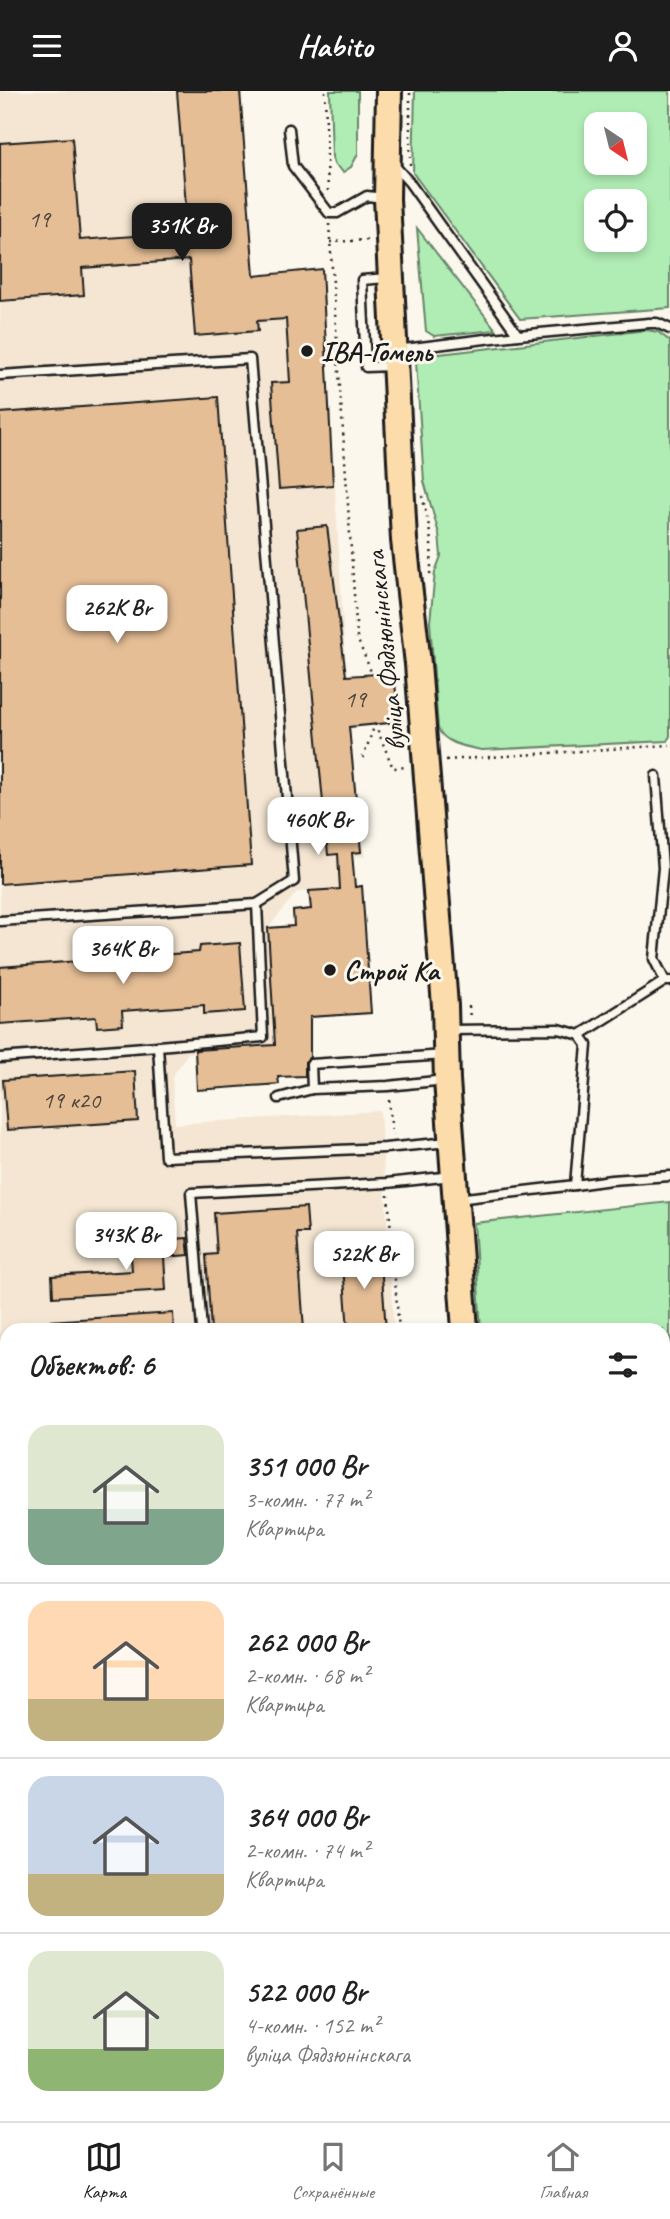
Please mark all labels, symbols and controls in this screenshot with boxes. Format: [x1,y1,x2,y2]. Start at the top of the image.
text: Habito [297,25,373,66]
icon: menu [28,27,66,65]
icon: person [604,27,642,65]
north arrow [584,112,648,175]
map controls [584,112,647,252]
button: locate [584,189,647,252]
house number: 19 [28,204,52,234]
pin: 351K Br [117,204,247,263]
text: 351K Br [148,211,216,240]
place label: IBA-Гомель [321,334,435,369]
marker: IBA-Гомель [299,343,315,359]
street label: вуліца Фядзюнінскага [357,548,413,753]
pin: 262K Br [52,585,182,645]
text: 262K Br [82,593,152,622]
house number: 19 [344,684,368,714]
pin: 460K Br [253,797,383,857]
text: 460K Br [283,805,353,834]
pin: 364K Br [58,927,188,986]
text: 364K Br [88,934,158,963]
place label: Строй Ка [344,953,441,988]
marker: Строй Ка [322,962,338,978]
house number: 19 к20 [42,1085,102,1115]
pin: 343K Br [61,1213,191,1272]
text: 343K Br [92,1220,160,1249]
pin: 522K Br [299,1231,429,1291]
text: 522K Br [330,1239,398,1268]
text: Объектов: 6 [28,1346,154,1384]
icon: filters [604,1346,642,1384]
text: 351 000 Br [245,1447,367,1485]
icon: home [84,1453,168,1537]
text: 3-комн. · 77 m² [245,1485,369,1514]
text: Квартира [245,1514,323,1543]
text: 262 000 Br [245,1623,368,1661]
icon: home [84,1629,168,1713]
text: 2-комн. · 68 m² [245,1661,369,1690]
text: Квартира [245,1690,323,1719]
text: 364 000 Br [245,1798,368,1836]
icon: home [84,1804,168,1888]
text: 2-комн. · 74 m² [245,1836,369,1865]
text: Квартира [245,1865,323,1894]
text: 522 000 Br [245,1973,367,2011]
icon: home [84,1979,168,2063]
text: 4-комн. · 152 m² [245,2011,379,2040]
text: вуліца Фядзюнінскага [245,2040,410,2069]
tab: Карта [83,2138,126,2204]
tab: Сохранённые [292,2138,374,2204]
tab: Главная [540,2138,587,2204]

